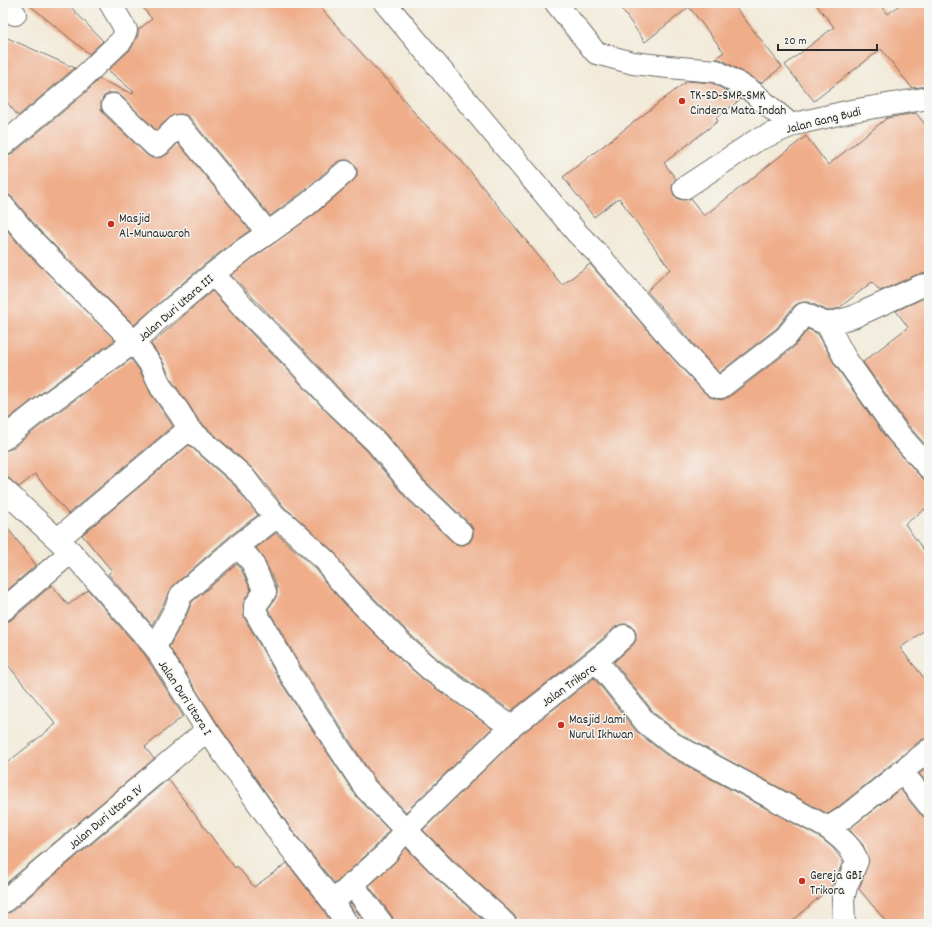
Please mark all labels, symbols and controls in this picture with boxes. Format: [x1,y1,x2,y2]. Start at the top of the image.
scale bar [778,26,877,52]
text: 20 m [784,33,807,50]
place label: TK-SD-SMP-SMK Cindera Mata Indah [690,87,786,121]
marker: TK-SD-SMP-SMK Cindera Mata Indah [677,96,687,106]
street label: Jalan Gang Budi [784,103,864,140]
place label: Masjid Al-Munawaroh [119,210,190,244]
marker: Masjid Al-Munawaroh [106,219,116,229]
street label: Jalan Duri Utara III [135,271,219,347]
street label: Jalan Duri Utara I [152,657,215,740]
street label: Jalan Trikora [538,659,601,712]
place label: Masjid Jami Nurul Ikhwan [569,711,633,745]
marker: Masjid Jami Nurul Ikhwan [556,720,566,730]
street label: Jalan Duri Utara IV [65,780,149,855]
place label: Gereja GBI Trikora [810,867,862,901]
marker: Gereja GBI Trikora [797,876,807,886]

